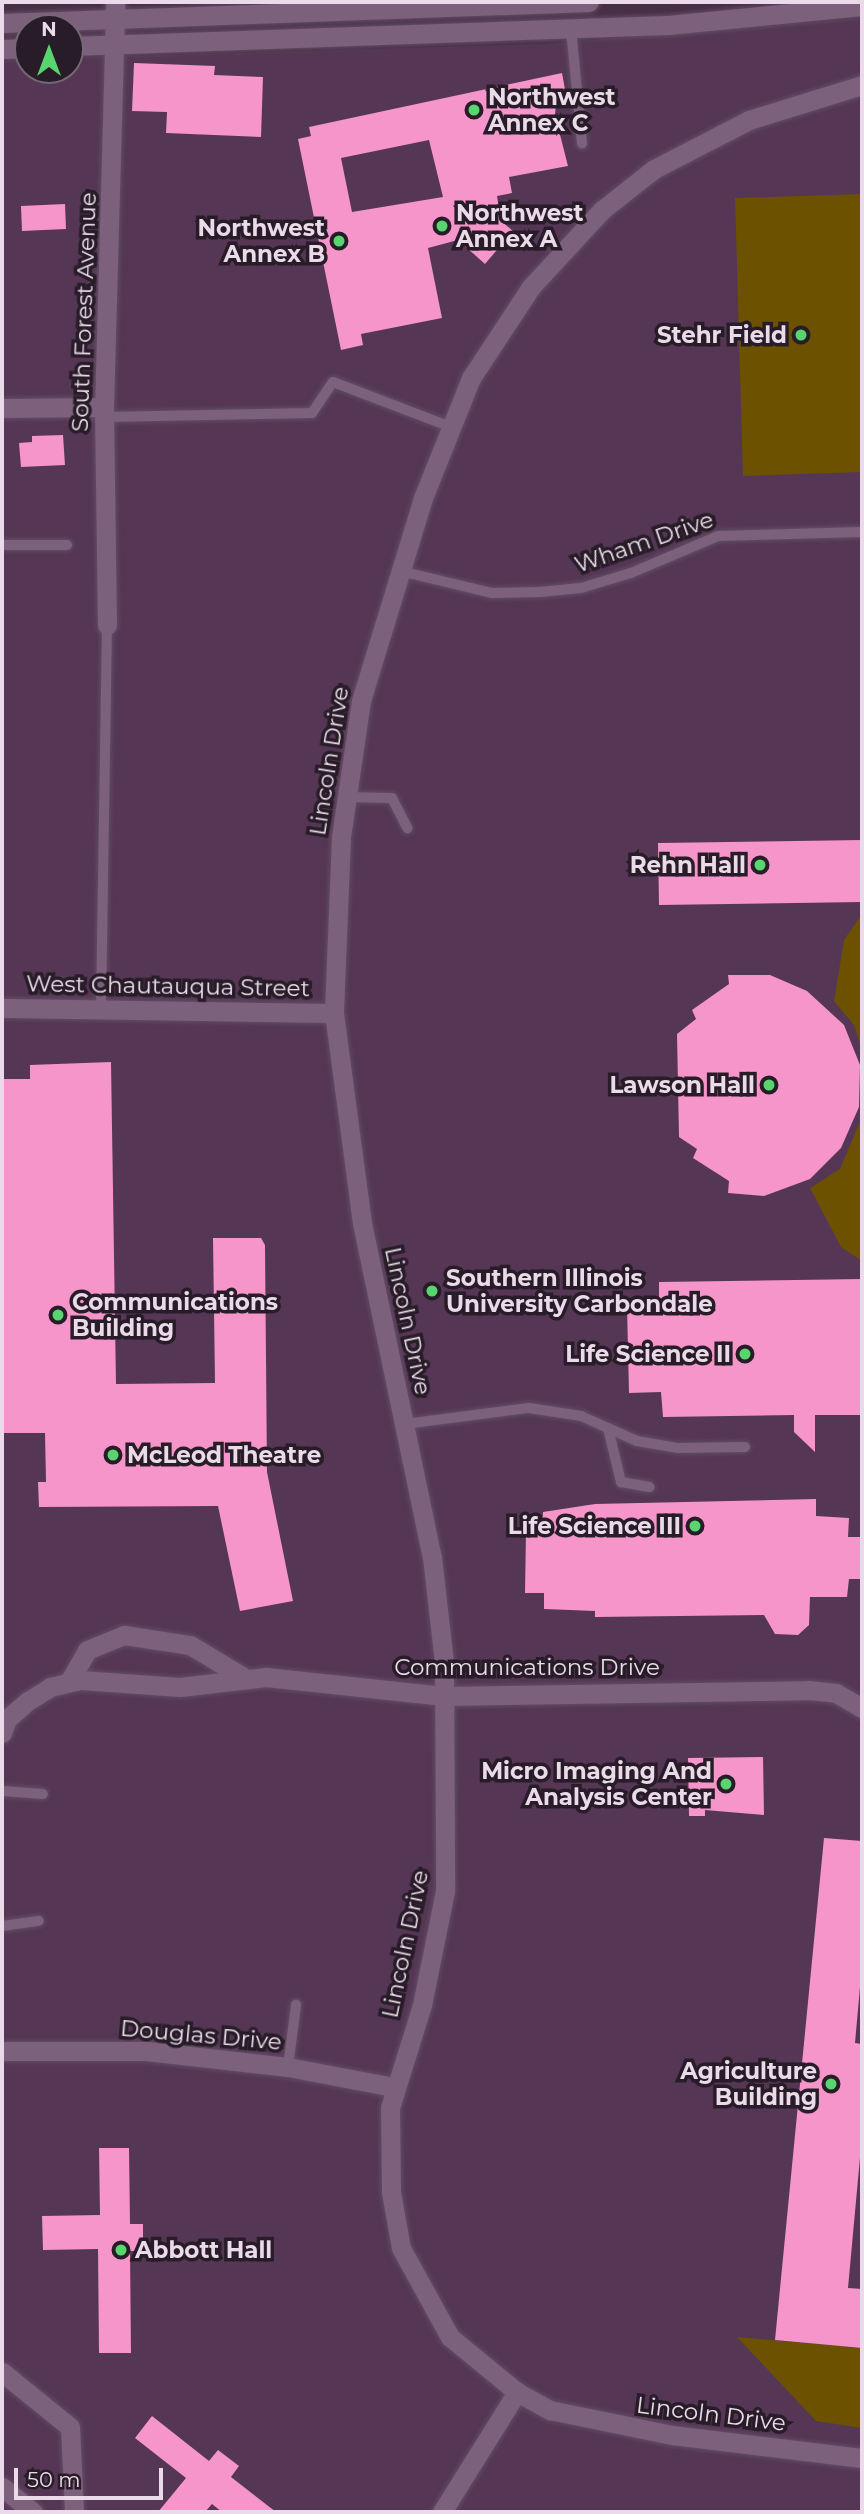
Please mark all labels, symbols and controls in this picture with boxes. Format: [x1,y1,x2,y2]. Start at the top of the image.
north arrow [14,14,84,84]
text: N [41,18,57,41]
place label: Northwest Annex C [488,83,616,137]
marker: Northwest Annex C [466,102,482,118]
street label: South Forest Avenue [66,192,102,432]
place label: Northwest Annex A [456,199,584,253]
place label: Northwest Annex B [197,214,325,268]
marker: Northwest Annex A [434,218,450,234]
marker: Northwest Annex B [331,233,347,249]
place label: Stehr Field [657,321,787,349]
marker: Stehr Field [793,327,809,343]
street label: Wham Drive [571,505,717,579]
street label: Lincoln Drive [304,685,354,837]
place label: Rehn Hall [630,851,746,879]
marker: Rehn Hall [752,857,768,873]
street label: West Chautauqua Street [26,970,310,1002]
place label: Lawson Hall [609,1071,755,1099]
marker: Lawson Hall [761,1077,777,1093]
street label: Lincoln Drive [379,1245,437,1397]
place label: Southern Illinois University Carbondale [446,1264,713,1318]
marker: Southern Illinois University Carbondale [424,1283,440,1299]
place label: Communications Building [72,1288,278,1342]
marker: Communications Building [50,1307,66,1323]
place label: Life Science II [565,1340,731,1368]
marker: Life Science II [737,1346,753,1362]
place label: McLeod Theatre [127,1441,321,1469]
marker: McLeod Theatre [105,1447,121,1463]
place label: Life Science III [508,1512,681,1540]
marker: Life Science III [687,1518,703,1534]
street label: Communications Drive [394,1653,660,1681]
place label: Micro Imaging And Analysis Center [481,1757,712,1811]
marker: Micro Imaging And Analysis Center [718,1776,734,1792]
street label: Lincoln Drive [376,1868,434,2020]
street label: Douglas Drive [119,2014,283,2056]
place label: Agriculture Building [680,2057,817,2111]
marker: Agriculture Building [823,2076,839,2092]
place label: Abbott Hall [135,2236,272,2264]
marker: Abbott Hall [113,2242,129,2258]
street label: Lincoln Drive [635,2391,787,2437]
scale bar [18,2454,166,2498]
text: 50 m [27,2467,81,2492]

